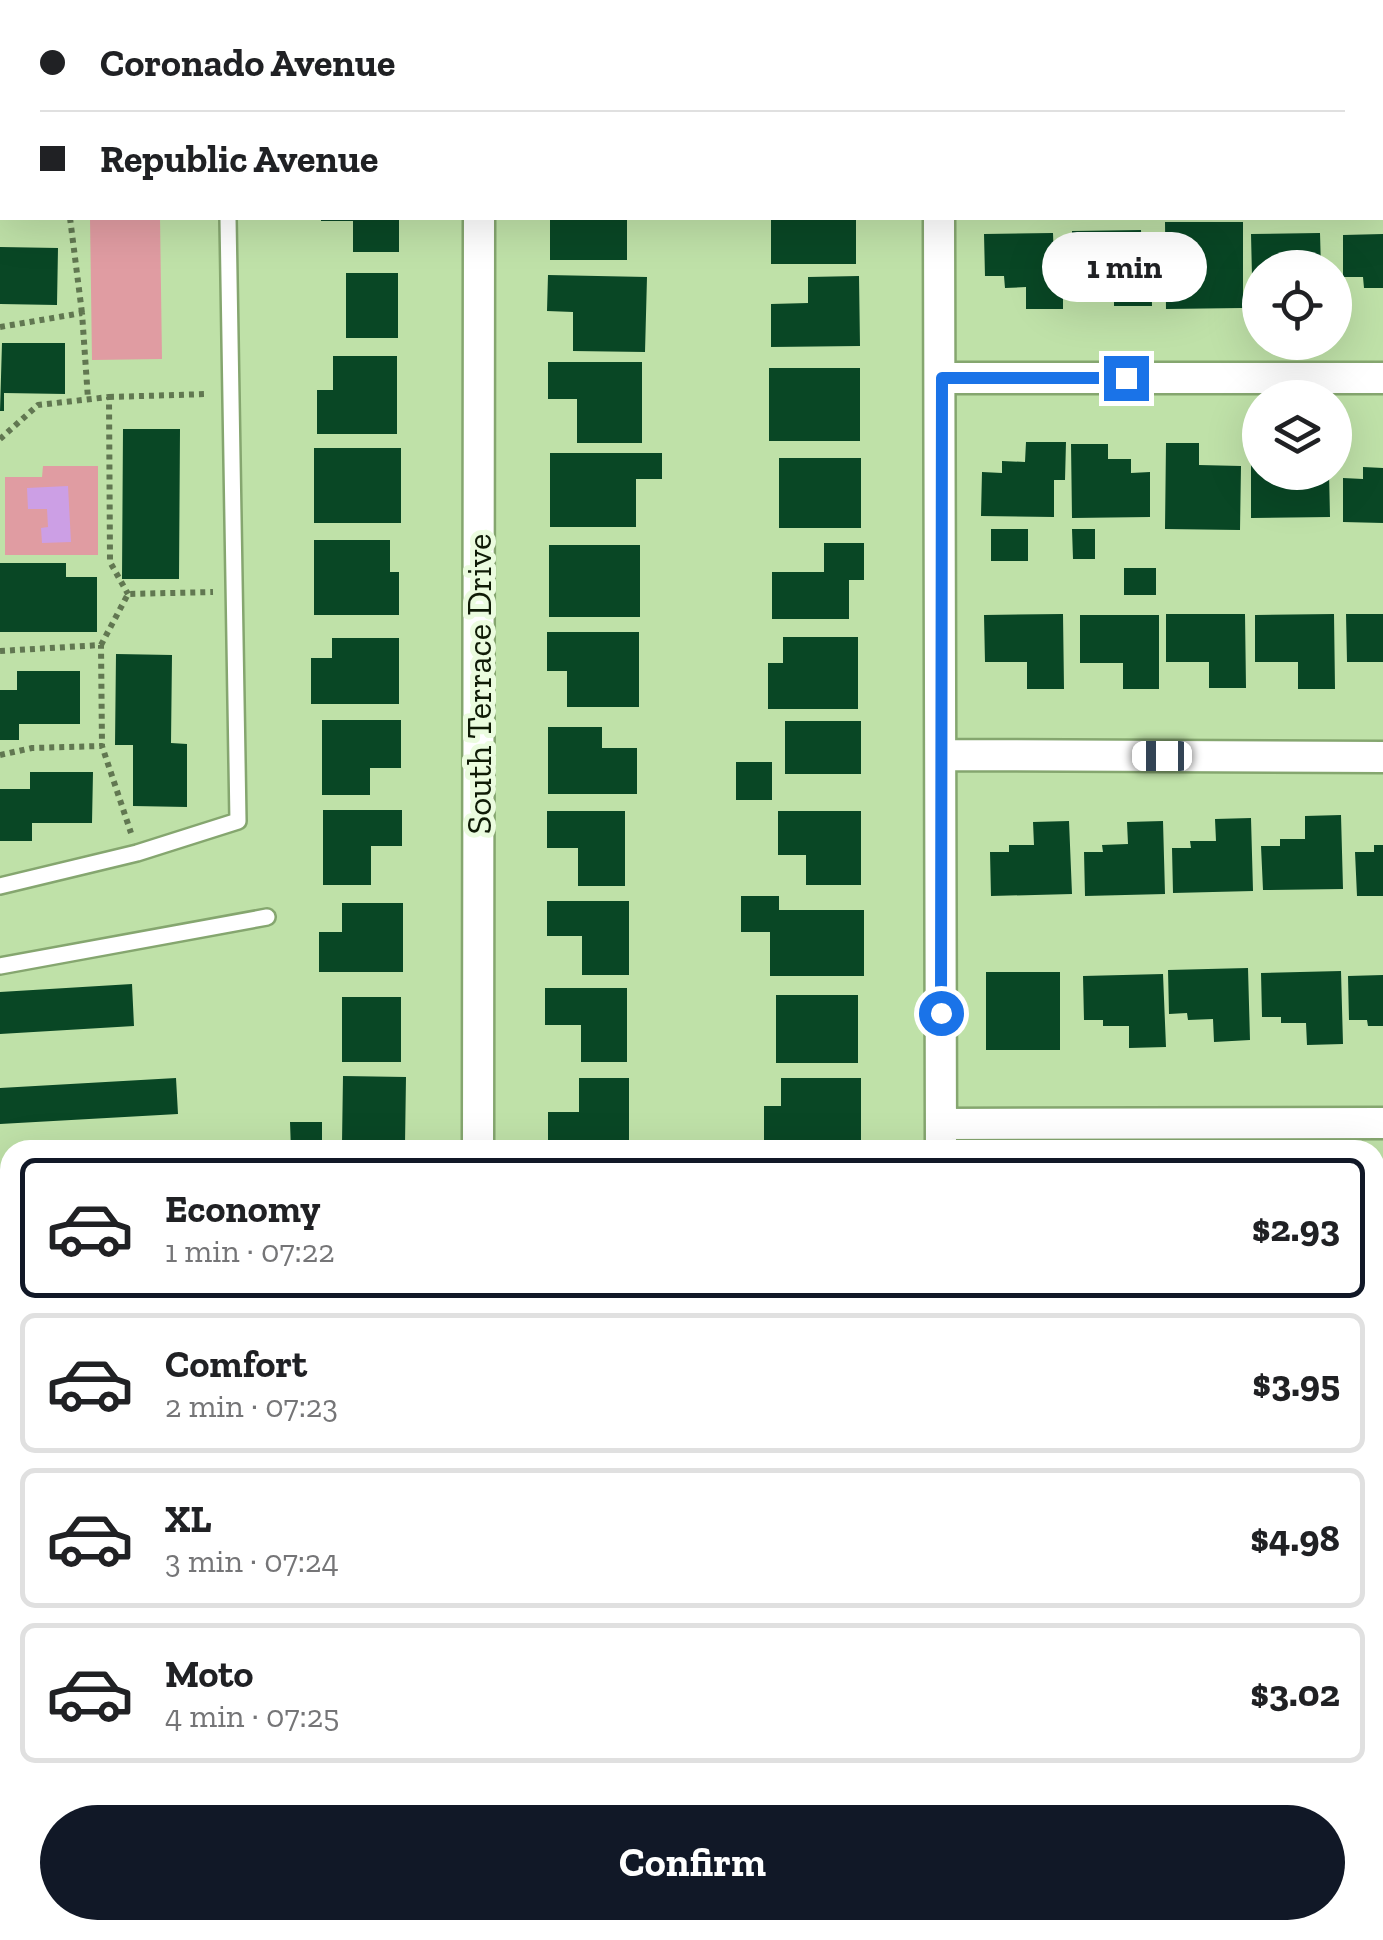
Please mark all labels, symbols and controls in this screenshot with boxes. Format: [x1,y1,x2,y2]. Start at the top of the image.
text: Coronado Avenue [100,40,395,86]
text: Republic Avenue [100,136,378,182]
callout: 1 min [1044,233,1208,303]
text: 1 min [1087,248,1162,286]
map controls [1242,250,1352,490]
button: locate [1242,250,1352,360]
route end [1104,356,1149,401]
button: layers [1242,380,1352,490]
street label: South Terrace Drive [458,534,500,834]
car [1132,741,1192,771]
route start [919,991,964,1036]
icon: car [45,1183,135,1273]
text: Economy [165,1186,320,1232]
text: $2.93 [1252,1205,1340,1251]
text: 1 min · 07:22 [165,1232,335,1270]
icon: car [45,1338,135,1428]
text: Comfort [165,1341,307,1387]
text: $3.95 [1252,1360,1340,1406]
text: 2 min · 07:23 [165,1387,338,1425]
icon: car [45,1493,135,1583]
text: XL [165,1496,212,1542]
text: $4.98 [1250,1515,1340,1561]
text: 3 min · 07:24 [165,1542,339,1580]
icon: car [45,1648,135,1738]
text: Moto [165,1651,253,1697]
text: $3.02 [1250,1670,1340,1716]
text: 4 min · 07:25 [165,1697,340,1735]
button: Confirm [40,1805,1345,1920]

